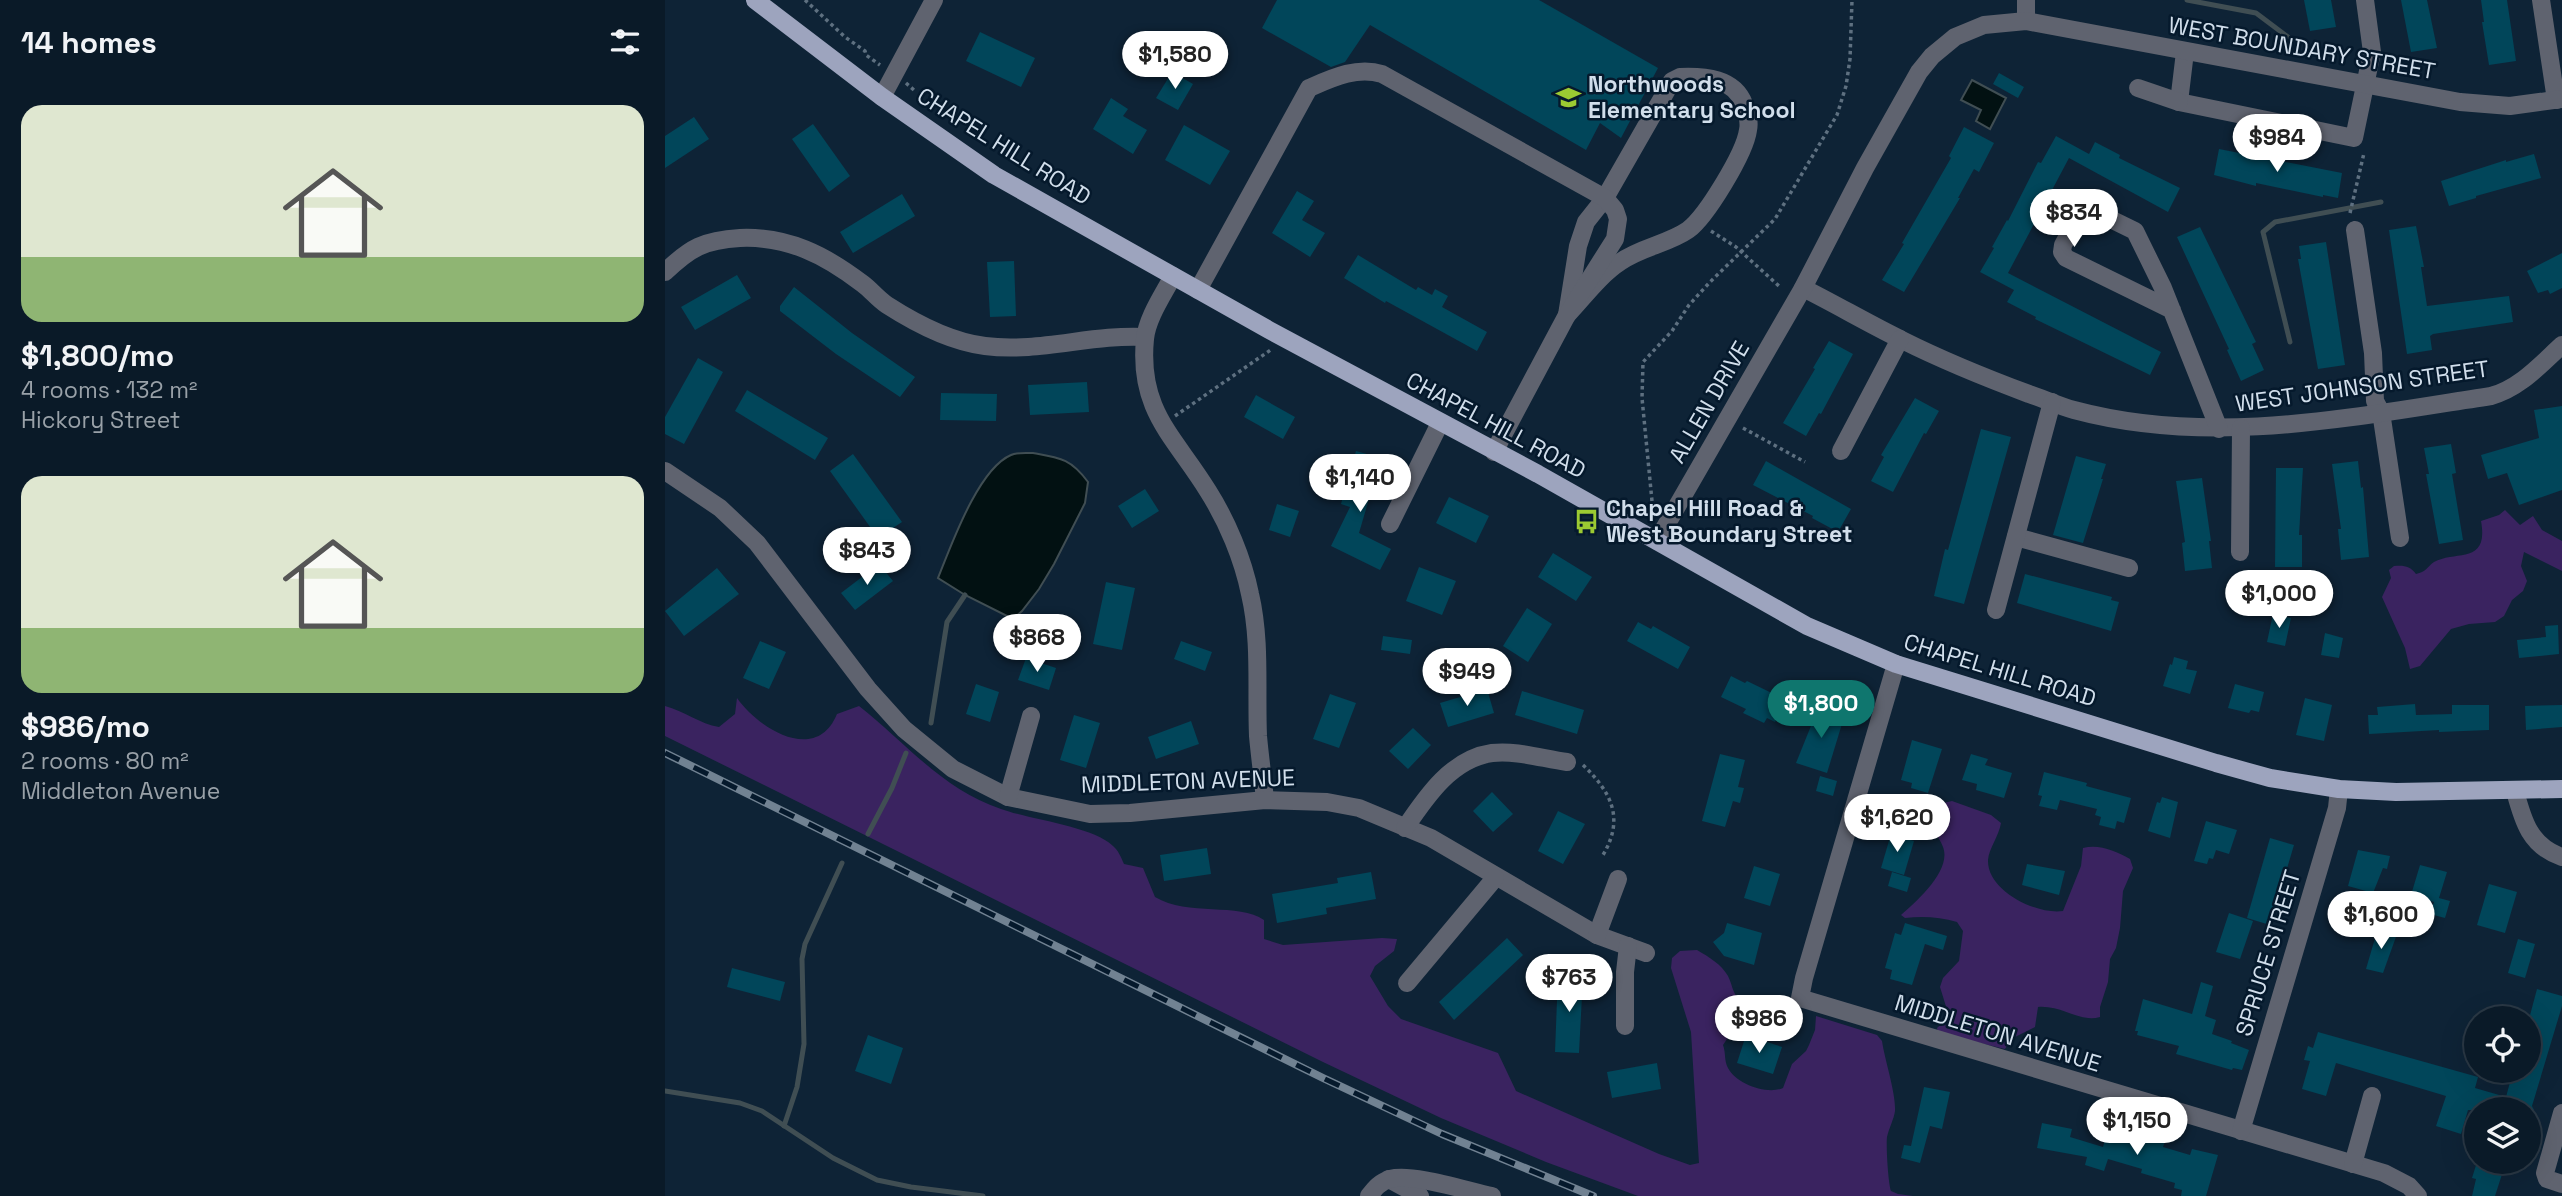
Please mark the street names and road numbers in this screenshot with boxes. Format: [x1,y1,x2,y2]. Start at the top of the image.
street label: WEST BOUNDARY STREET [2166,10,2438,86]
street label: CHAPEL HILL ROAD [911,80,1097,212]
street label: ALLEN DRIVE [1662,335,1756,469]
street label: WEST JOHNSON STREET [2233,353,2491,419]
street label: CHAPEL HILL ROAD [1401,365,1591,485]
street label: CHAPEL HILL ROAD [1900,626,2100,714]
street label: MIDDLETON AVENUE [1081,762,1295,800]
street label: SPRUCE STREET [2228,866,2308,1040]
street label: MIDDLETON AVENUE [1891,987,2105,1079]

